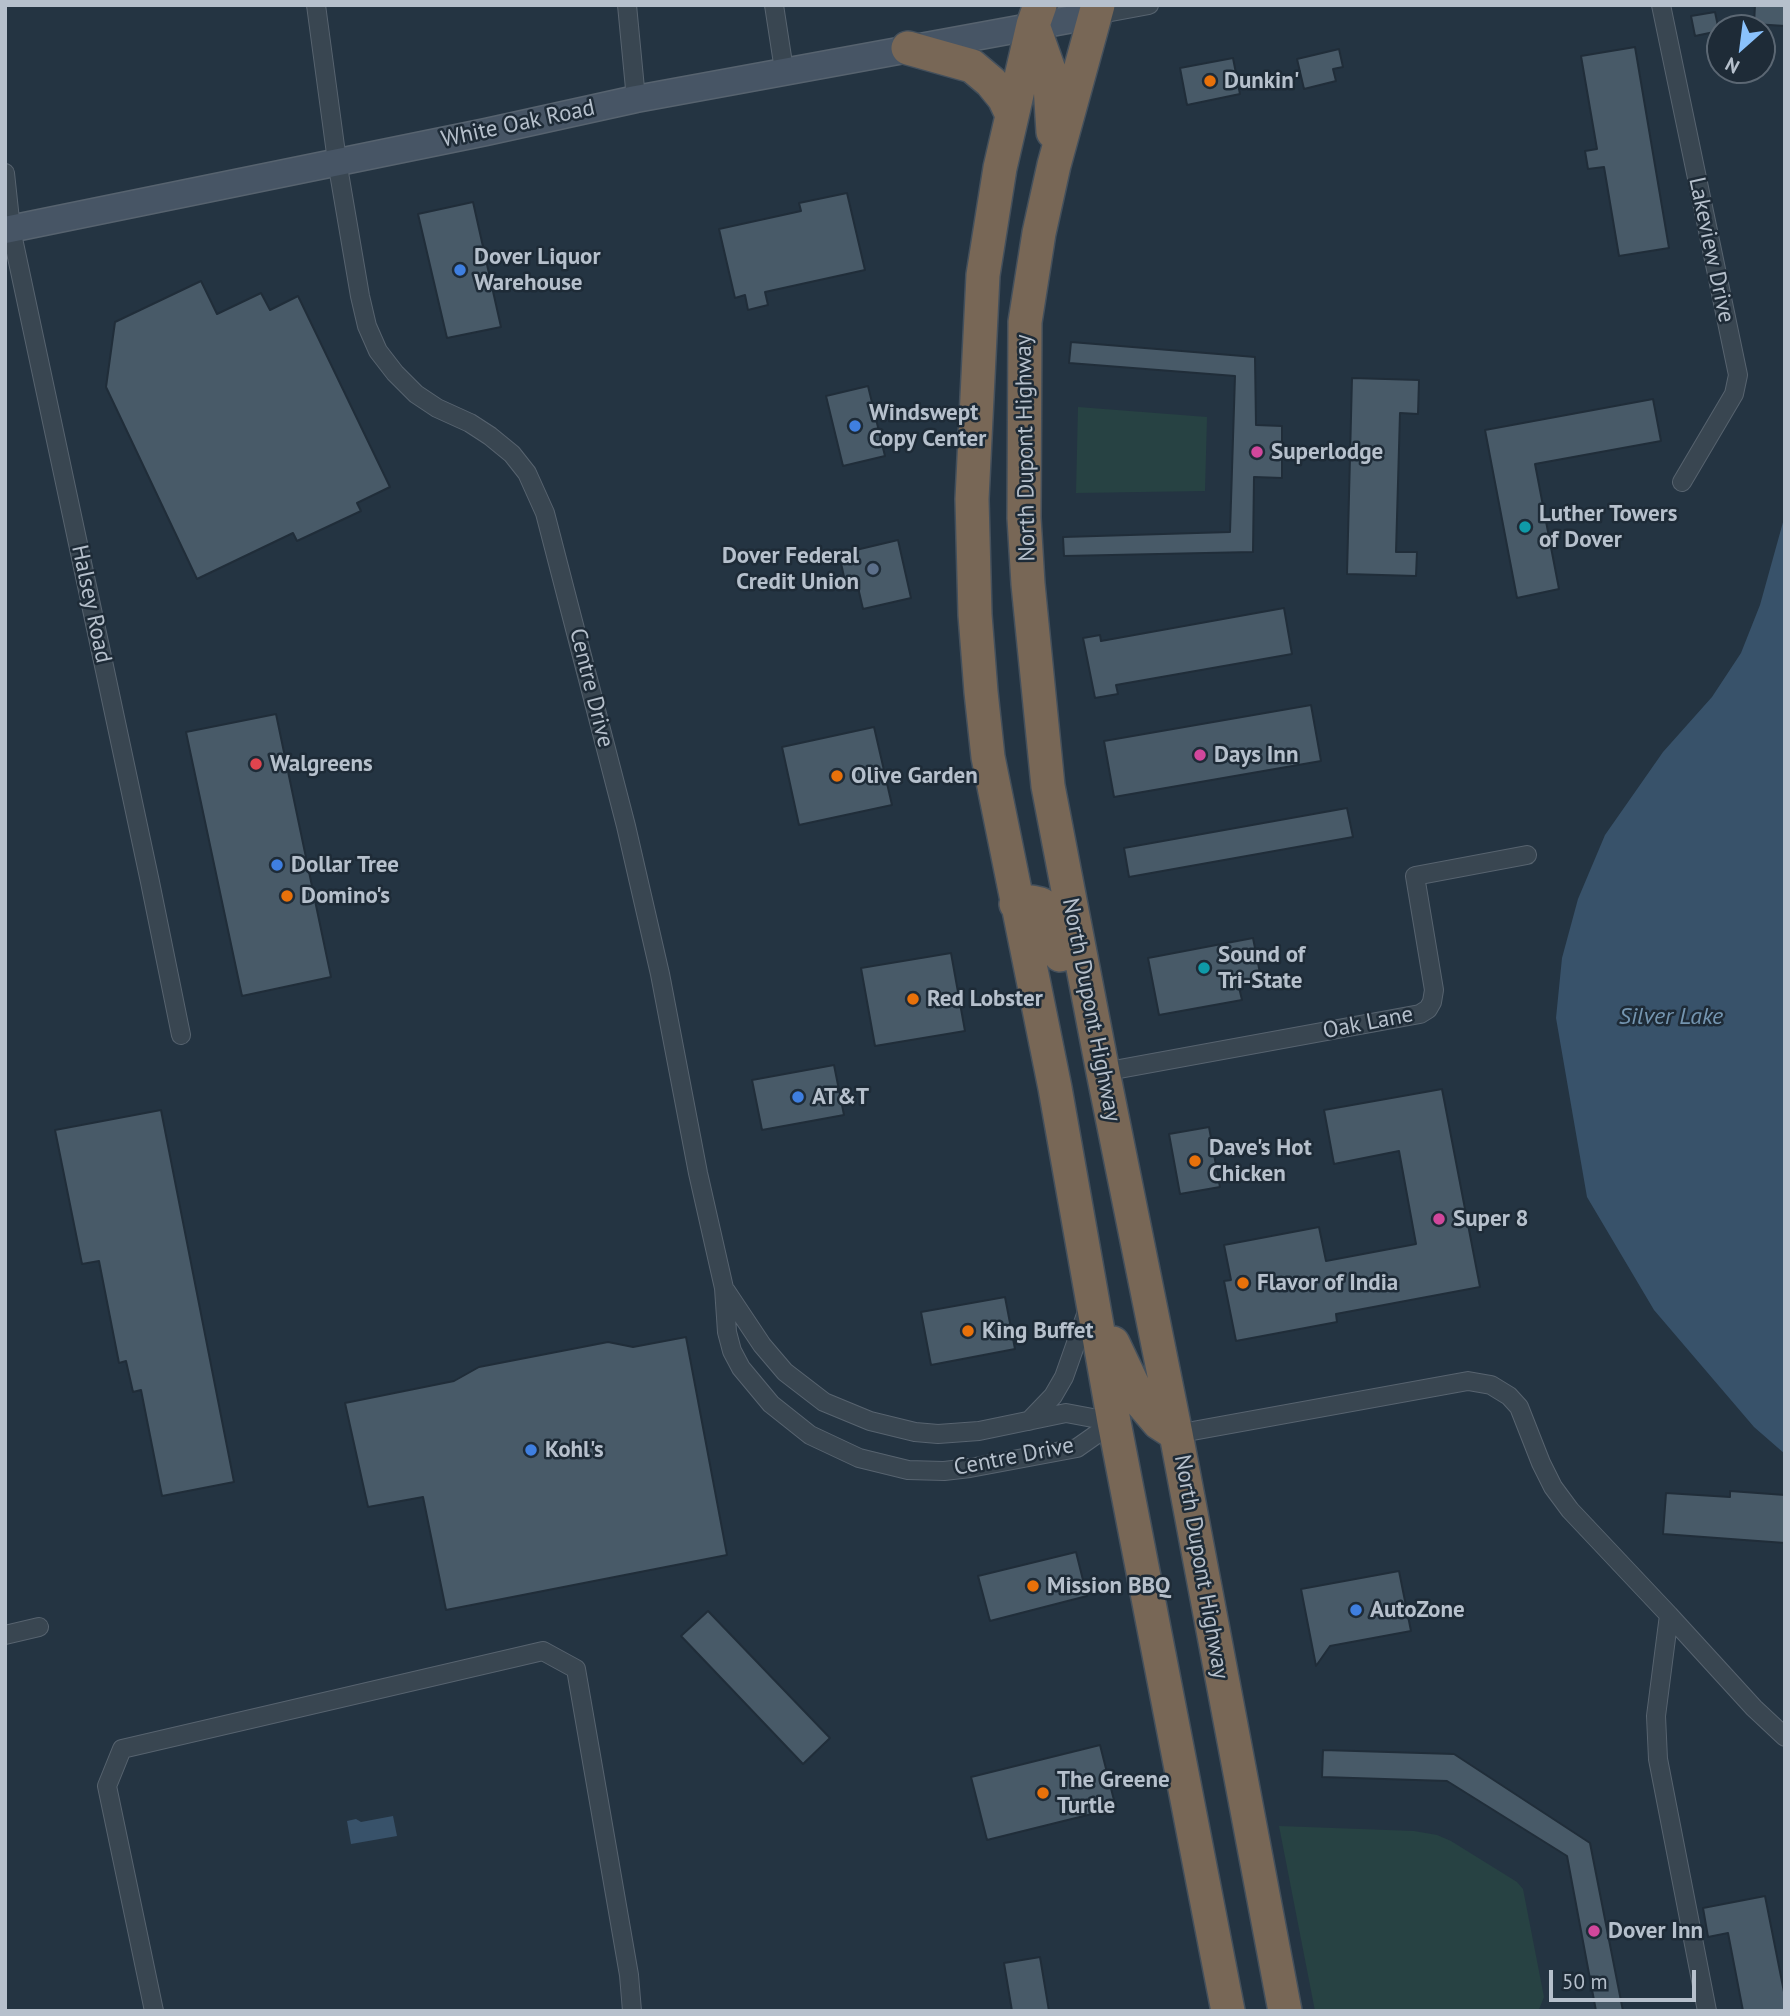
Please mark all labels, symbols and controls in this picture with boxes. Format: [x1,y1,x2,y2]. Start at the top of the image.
north arrow [1706,14,1776,84]
text: N [1721,52,1743,79]
place label: Dunkin' [1224,67,1300,95]
marker: Dunkin' [1202,73,1218,89]
street label: White Oak Road [439,94,597,154]
street label: Lakeview Drive [1682,175,1740,325]
place label: Dover Liquor Warehouse [474,243,600,297]
marker: Dover Liquor Warehouse [452,262,468,278]
street label: North Dupont Highway [1010,334,1042,562]
place label: Windswept Copy Center [869,399,986,453]
marker: Windswept Copy Center [847,418,863,434]
place label: Superlodge [1271,438,1383,466]
marker: Superlodge [1249,444,1265,460]
place label: Luther Towers of Dover [1539,500,1677,554]
marker: Luther Towers of Dover [1517,519,1533,535]
street label: Halsey Road [65,542,117,666]
place label: Dover Federal Credit Union [722,542,859,596]
marker: Dover Federal Credit Union [865,561,881,577]
street label: Centre Drive [563,626,619,750]
place label: Days Inn [1214,741,1298,769]
marker: Days Inn [1192,747,1208,763]
place label: Walgreens [270,750,373,778]
marker: Walgreens [248,756,264,772]
place label: Olive Garden [851,762,978,790]
marker: Olive Garden [829,768,845,784]
place label: Dollar Tree [291,851,399,879]
marker: Dollar Tree [269,857,285,873]
place label: Domino's [301,882,390,910]
marker: Domino's [279,888,295,904]
street label: North Dupont Highway [1056,896,1126,1124]
place label: Sound of Tri-State [1218,941,1305,995]
marker: Sound of Tri-State [1196,960,1212,976]
place label: Red Lobster [927,985,1043,1013]
marker: Red Lobster [905,991,921,1007]
street label: Oak Lane [1321,1001,1415,1045]
water label: Silver Lake [1619,1003,1723,1031]
place label: AT&T [812,1083,869,1111]
marker: AT&T [790,1089,806,1105]
place label: Dave's Hot Chicken [1209,1134,1312,1188]
marker: Dave's Hot Chicken [1187,1153,1203,1169]
place label: Super 8 [1453,1205,1529,1233]
marker: Super 8 [1431,1211,1447,1227]
place label: Flavor of India [1257,1269,1398,1297]
marker: Flavor of India [1235,1275,1251,1291]
place label: King Buffet [982,1317,1093,1345]
marker: King Buffet [960,1323,976,1339]
street label: Centre Drive [952,1432,1076,1482]
place label: Kohl's [545,1436,604,1464]
marker: Kohl's [523,1442,539,1458]
street label: North Dupont Highway [1168,1453,1234,1681]
place label: Mission BBQ [1047,1572,1170,1600]
marker: Mission BBQ [1025,1578,1041,1594]
place label: AutoZone [1370,1596,1465,1624]
marker: AutoZone [1348,1602,1364,1618]
place label: The Greene Turtle [1057,1766,1170,1820]
marker: The Greene Turtle [1035,1785,1051,1801]
place label: Dover Inn [1608,1917,1703,1945]
marker: Dover Inn [1586,1923,1602,1939]
scale bar [1552,1956,1699,2000]
text: 50 m [1562,1968,1608,1995]

